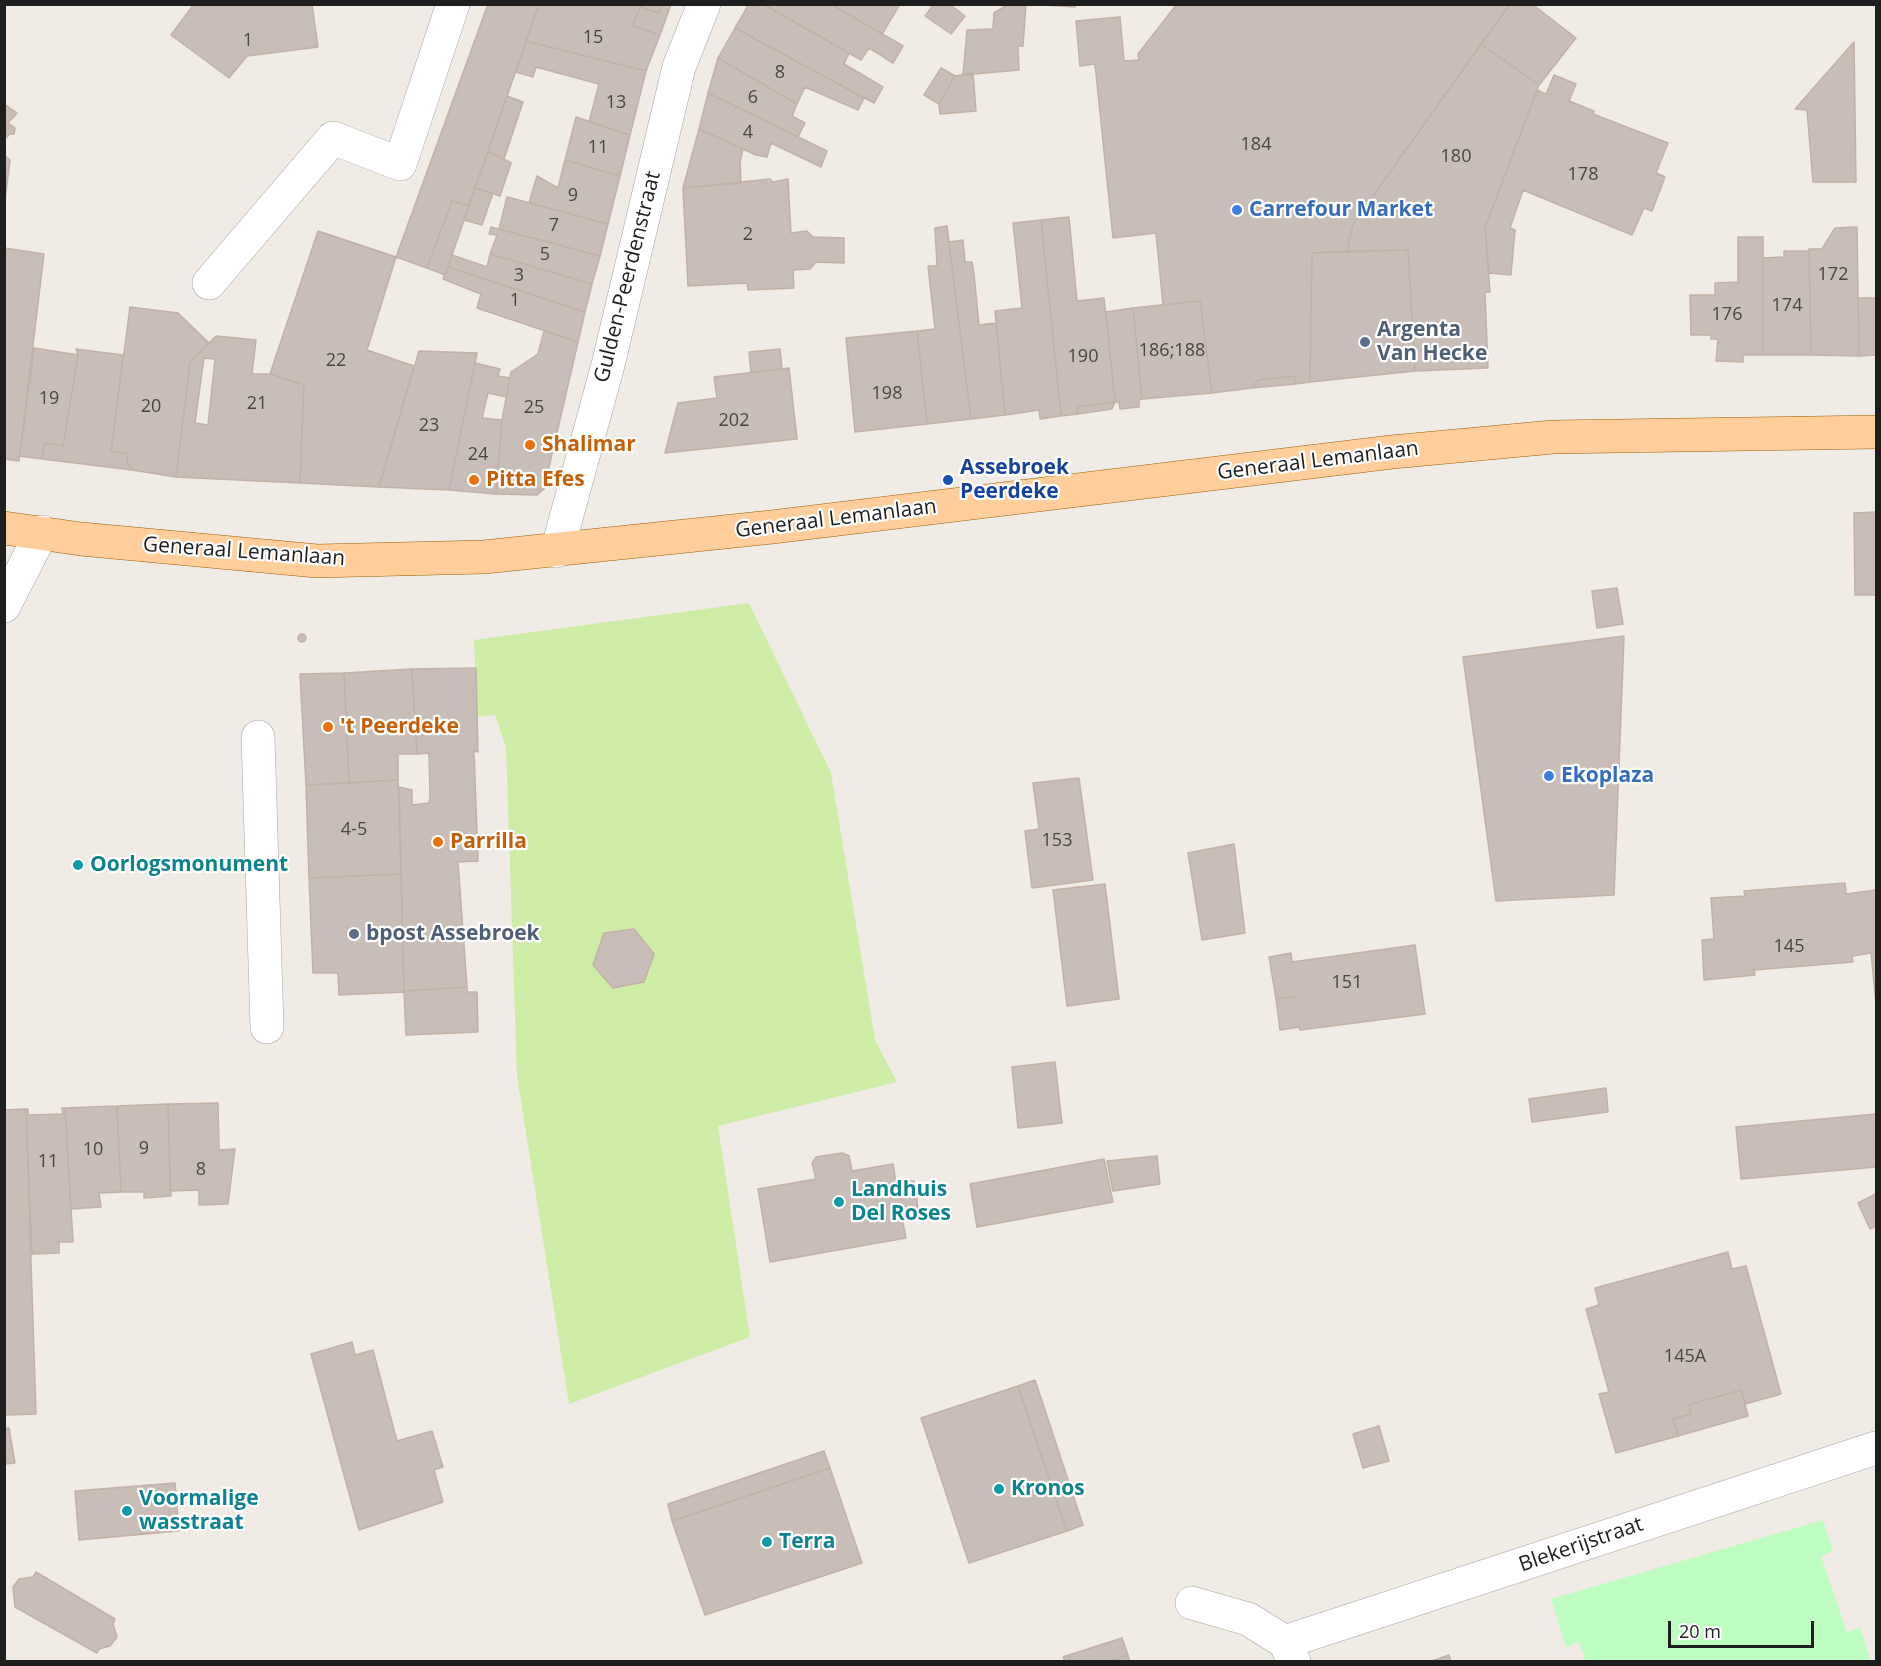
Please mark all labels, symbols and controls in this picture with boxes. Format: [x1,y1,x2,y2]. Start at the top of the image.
house number: 15 [583,27,603,49]
house number: 1 [243,30,253,52]
house number: 8 [775,62,785,84]
house number: 6 [748,87,758,109]
house number: 13 [606,92,626,114]
house number: 4 [743,122,753,144]
house number: 184 [1241,134,1271,156]
house number: 11 [588,137,608,159]
house number: 180 [1441,146,1471,168]
house number: 178 [1568,164,1598,186]
street label: Gulden-Peerdenstraat [590,169,666,385]
house number: 9 [568,185,578,207]
place label: Carrefour Market [1249,197,1433,223]
marker: Carrefour Market [1230,203,1244,217]
house number: 7 [549,215,559,237]
house number: 2 [743,224,753,246]
house number: 5 [540,244,550,266]
house number: 172 [1818,264,1848,286]
house number: 3 [514,265,524,287]
house number: 1 [510,290,520,312]
house number: 174 [1772,295,1802,317]
house number: 176 [1712,304,1742,326]
place label: Argenta Van Hecke [1377,317,1487,367]
marker: Argenta Van Hecke [1358,335,1372,349]
house number: 186;188 [1139,340,1205,362]
house number: 190 [1068,346,1098,368]
house number: 22 [326,350,346,372]
house number: 198 [872,383,902,405]
house number: 19 [39,388,59,410]
house number: 21 [247,393,267,415]
house number: 20 [141,396,161,418]
house number: 25 [524,397,544,419]
house number: 202 [719,410,749,432]
house number: 23 [419,415,439,437]
place label: Shalimar [542,432,636,458]
street label: Generaal Lemanlaan [1216,436,1420,486]
marker: Shalimar [523,438,537,452]
house number: 24 [468,444,488,466]
place label: Assebroek Peerdeke [960,455,1069,505]
place label: Pitta Efes [486,467,585,493]
marker: Pitta Efes [467,473,481,487]
marker: Assebroek Peerdeke [941,473,955,487]
street label: Generaal Lemanlaan [734,494,938,544]
street label: Generaal Lemanlaan [142,532,346,572]
place label: 't Peerdeke [340,714,459,740]
marker: 't Peerdeke [321,720,335,734]
place label: Ekoplaza [1561,763,1654,789]
marker: Ekoplaza [1542,769,1556,783]
house number: 4-5 [341,819,367,841]
place label: Parrilla [450,829,527,855]
house number: 153 [1042,830,1072,852]
marker: Parrilla [431,835,445,849]
place label: Oorlogsmonument [90,852,288,878]
marker: Oorlogsmonument [71,858,85,872]
place label: bpost Assebroek [366,921,540,947]
marker: bpost Assebroek [347,927,361,941]
house number: 145 [1774,936,1804,958]
house number: 151 [1332,972,1362,994]
house number: 9 [139,1138,149,1160]
house number: 10 [83,1139,103,1161]
house number: 11 [38,1151,58,1173]
house number: 8 [196,1159,206,1181]
place label: Landhuis Del Roses [851,1177,951,1227]
marker: Landhuis Del Roses [832,1195,846,1209]
house number: 145A [1664,1346,1706,1368]
place label: Kronos [1011,1476,1085,1502]
marker: Kronos [992,1482,1006,1496]
place label: Voormalige wasstraat [139,1486,259,1536]
marker: Voormalige wasstraat [120,1504,134,1518]
street label: Blekerijstraat [1516,1512,1646,1578]
place label: Terra [779,1529,835,1555]
marker: Terra [760,1535,774,1549]
scale bar [1671,1609,1816,1647]
text: 20 m [1679,1619,1721,1643]

